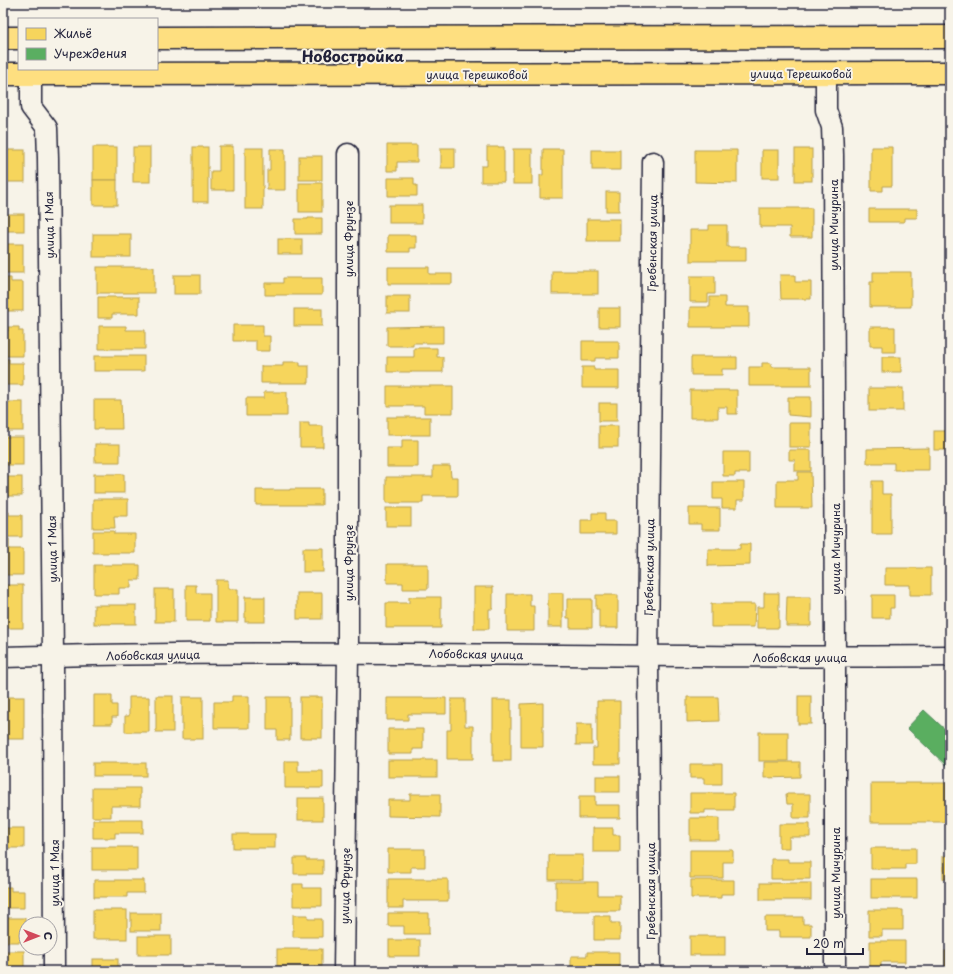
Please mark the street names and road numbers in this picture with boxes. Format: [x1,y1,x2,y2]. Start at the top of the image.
street label: улица Терешковой [750,65,852,82]
street label: улица Терешковой [426,66,528,83]
street label: улица Мичурина [825,179,842,271]
street label: улица 1 Мая [40,191,58,259]
street label: Гребенская улица [643,194,661,292]
street label: улица Фрунзе [340,200,357,277]
street label: улица Мичурина [827,503,844,595]
street label: улица 1 Мая [43,515,61,583]
street label: Гребенская улица [640,518,658,616]
street label: улица Фрунзе [340,524,357,601]
street label: Лобовская улица [429,645,523,663]
street label: Лобовская улица [106,646,200,664]
street label: Лобовская улица [753,649,847,666]
street label: улица Мичурина [827,827,844,919]
street label: улица 1 Мая [46,839,63,907]
street label: Гребенская улица [642,842,659,940]
street label: улица Фрунзе [336,847,354,924]

